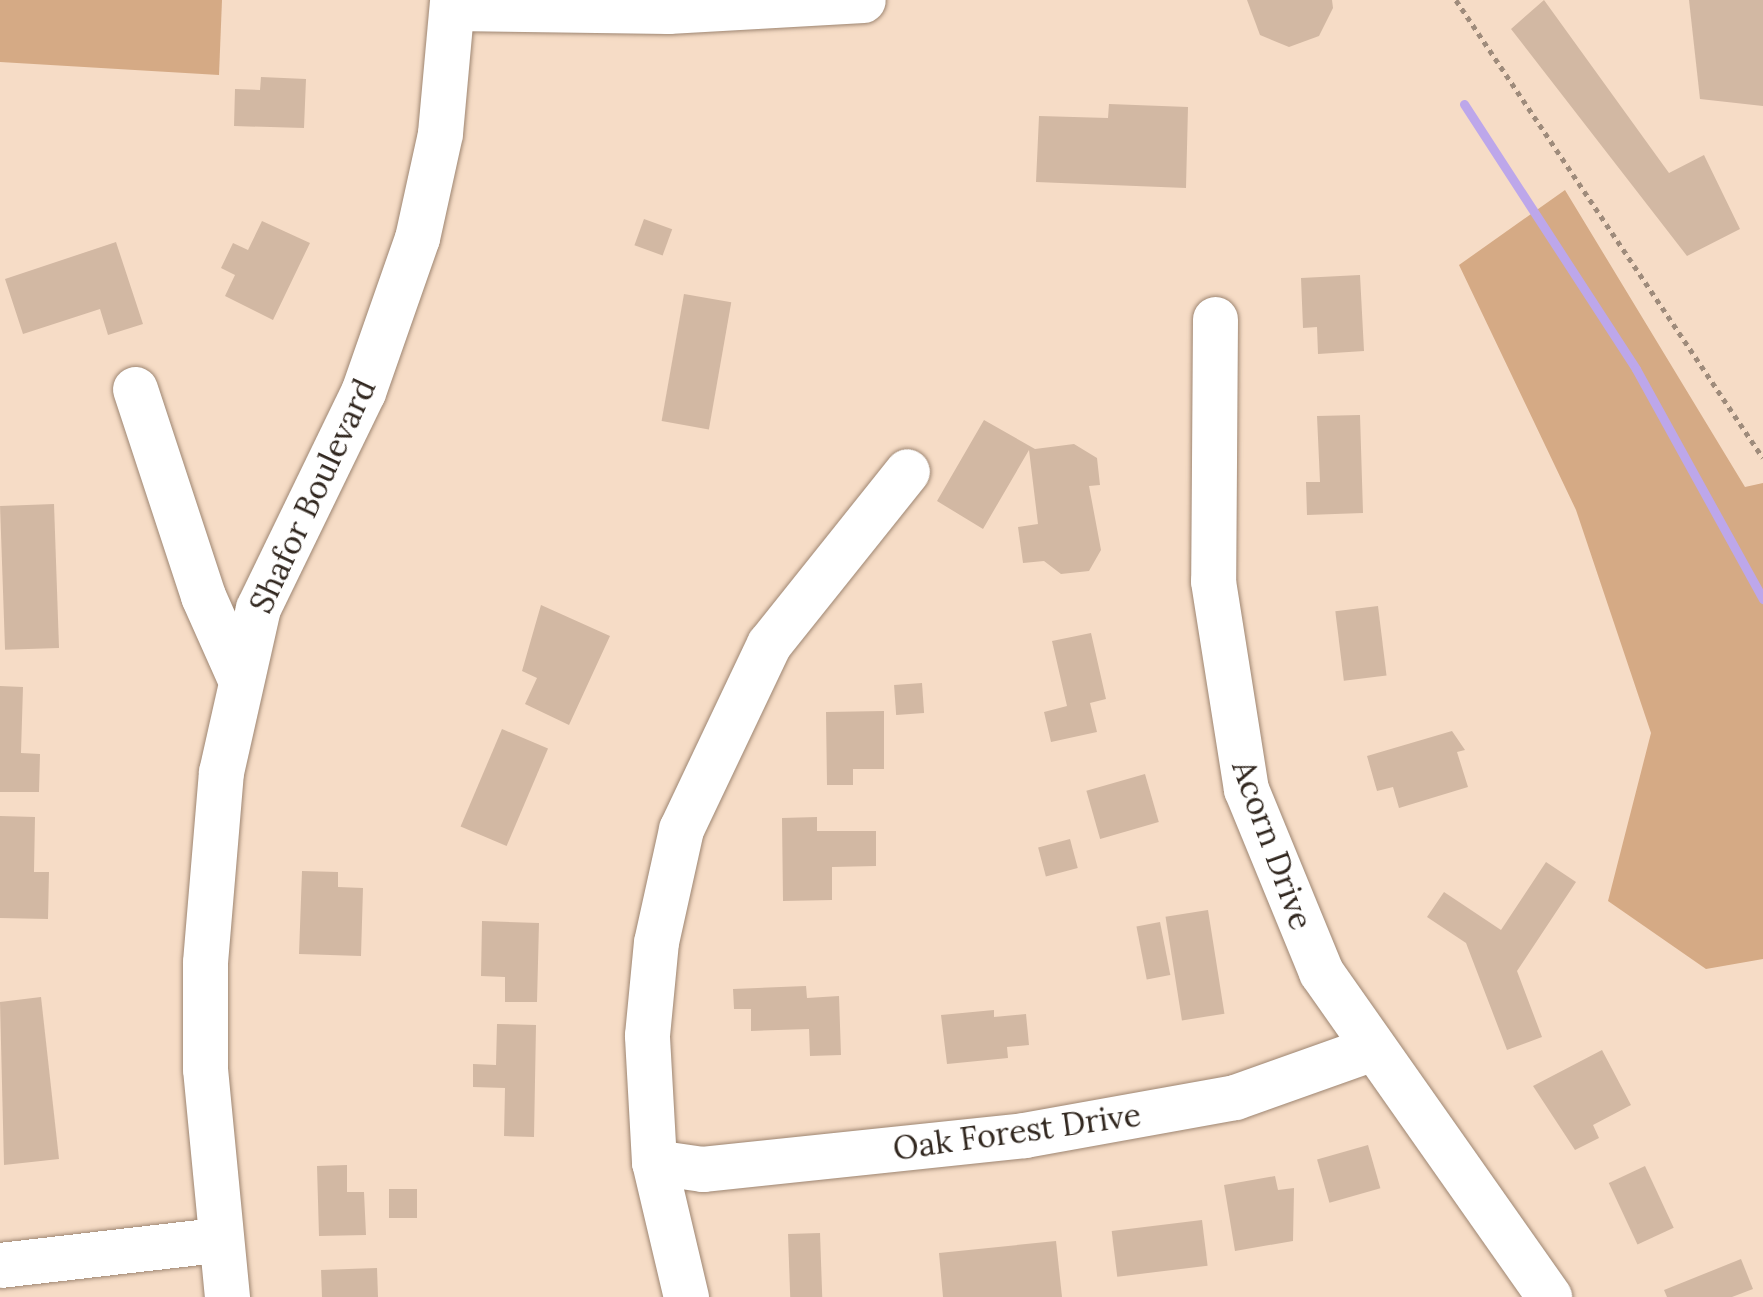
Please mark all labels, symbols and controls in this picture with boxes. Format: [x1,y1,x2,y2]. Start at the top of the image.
street label: Shafor Boulevard [242,373,384,619]
street label: Acorn Drive [1224,755,1320,935]
street label: Oak Forest Drive [891,1096,1143,1168]

